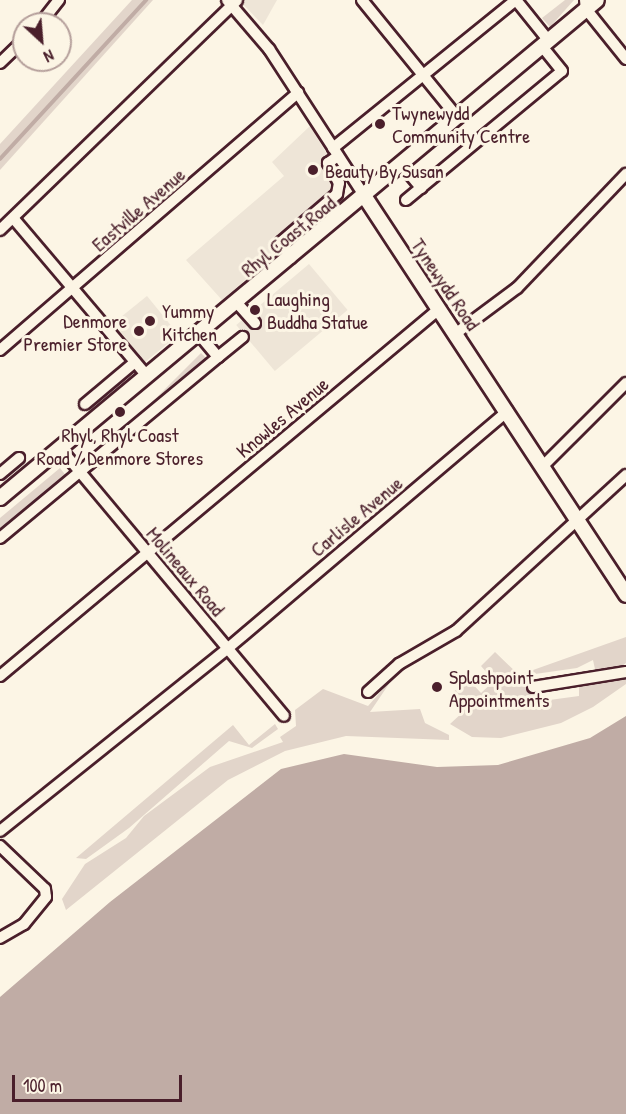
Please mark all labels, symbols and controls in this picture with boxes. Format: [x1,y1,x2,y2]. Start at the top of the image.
north arrow [12,12,72,72]
text: N [40,45,58,68]
place label: Twynewydd Community Centre [392,100,530,147]
marker: Twynewydd Community Centre [373,117,387,131]
place label: Beauty By Susan [325,158,444,182]
street label: Eastville Avenue [86,162,190,256]
marker: Beauty By Susan [306,163,320,177]
street label: Rhyl Coast Road [236,191,340,281]
street label: Tynewydd Road [407,234,485,334]
place label: Laughing Buddha Statue [267,286,368,333]
place label: Yummy Kitchen [162,298,217,345]
marker: Laughing Buddha Statue [248,303,262,317]
place label: Denmore Premier Store [24,308,127,355]
marker: Yummy Kitchen [143,314,157,328]
marker: Denmore Premier Store [132,324,146,338]
street label: Knowles Avenue [231,371,333,463]
marker: Rhyl, Rhyl Coast Road / Denmore Stores [113,405,127,419]
place label: Rhyl, Rhyl Coast Road / Denmore Stores [37,422,203,469]
street label: Carlisle Avenue [305,471,407,561]
street label: Molineaux Road [142,522,230,620]
place label: Splashpoint Appointments [449,664,550,711]
marker: Splashpoint Appointments [430,680,444,694]
scale bar [15,1063,184,1101]
text: 100 m [23,1073,62,1098]

